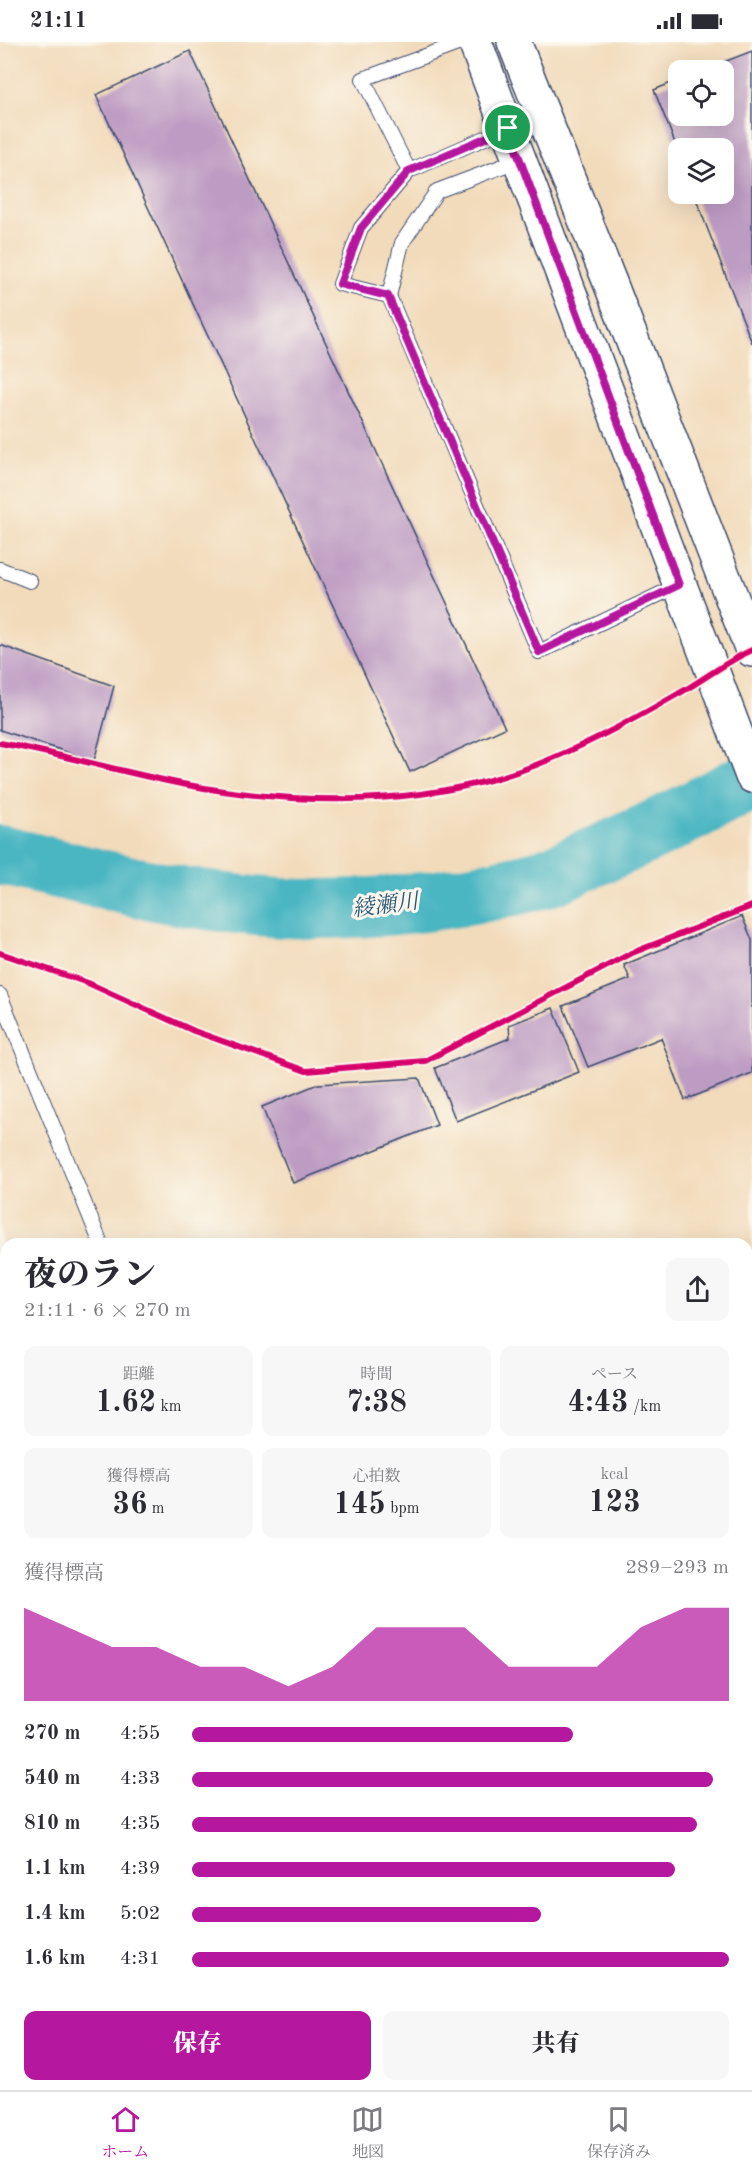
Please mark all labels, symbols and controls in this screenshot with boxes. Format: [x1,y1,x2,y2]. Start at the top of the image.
text: 21:11 [30,10,87,32]
map controls [668,60,734,204]
button: locate [668,60,734,126]
pin [482,102,533,153]
icon: arrive [491,111,524,144]
button: layers [668,138,734,204]
water label: 綾瀬川 [351,889,421,921]
button: share [666,1258,729,1321]
text: 夜のラン [24,1260,156,1293]
text: 21:11 · 6 × 270 m [24,1301,191,1321]
text: 距離 [122,1367,155,1383]
text: 時間 [360,1367,393,1383]
text: ペース [591,1367,638,1383]
text: 1.62 [95,1388,156,1418]
text: 7:38 [346,1388,407,1418]
text: 4:43 [568,1388,628,1418]
text: km [156,1399,182,1415]
text: /km [628,1399,661,1415]
text: kcal [601,1467,628,1483]
text: 獲得標高 [106,1469,171,1485]
text: 心拍数 [352,1469,401,1485]
text: 123 [588,1488,641,1518]
text: 36 [113,1490,147,1520]
text: 145 [334,1490,386,1520]
text: m [147,1501,165,1517]
text: bpm [386,1501,419,1517]
text: 289–293 m [626,1558,729,1578]
text: 獲得標高 [24,1564,104,1584]
text: 270 m [24,1724,80,1744]
text: 4:55 [120,1724,160,1744]
text: 540 m [24,1769,80,1789]
text: 4:33 [120,1769,160,1789]
text: 810 m [24,1814,80,1834]
text: 4:35 [120,1814,160,1834]
text: 1.1 km [24,1859,86,1879]
text: 4:39 [120,1859,160,1879]
text: 1.4 km [24,1904,86,1924]
text: 5:02 [120,1904,160,1924]
text: 1.6 km [24,1949,86,1969]
text: 4:31 [120,1949,160,1969]
button: 保存 [24,2011,371,2080]
button: 共有 [383,2011,729,2080]
tab: ホーム [101,2103,149,2163]
tab: 地図 [351,2103,384,2163]
tab: 保存済み [587,2103,651,2163]

